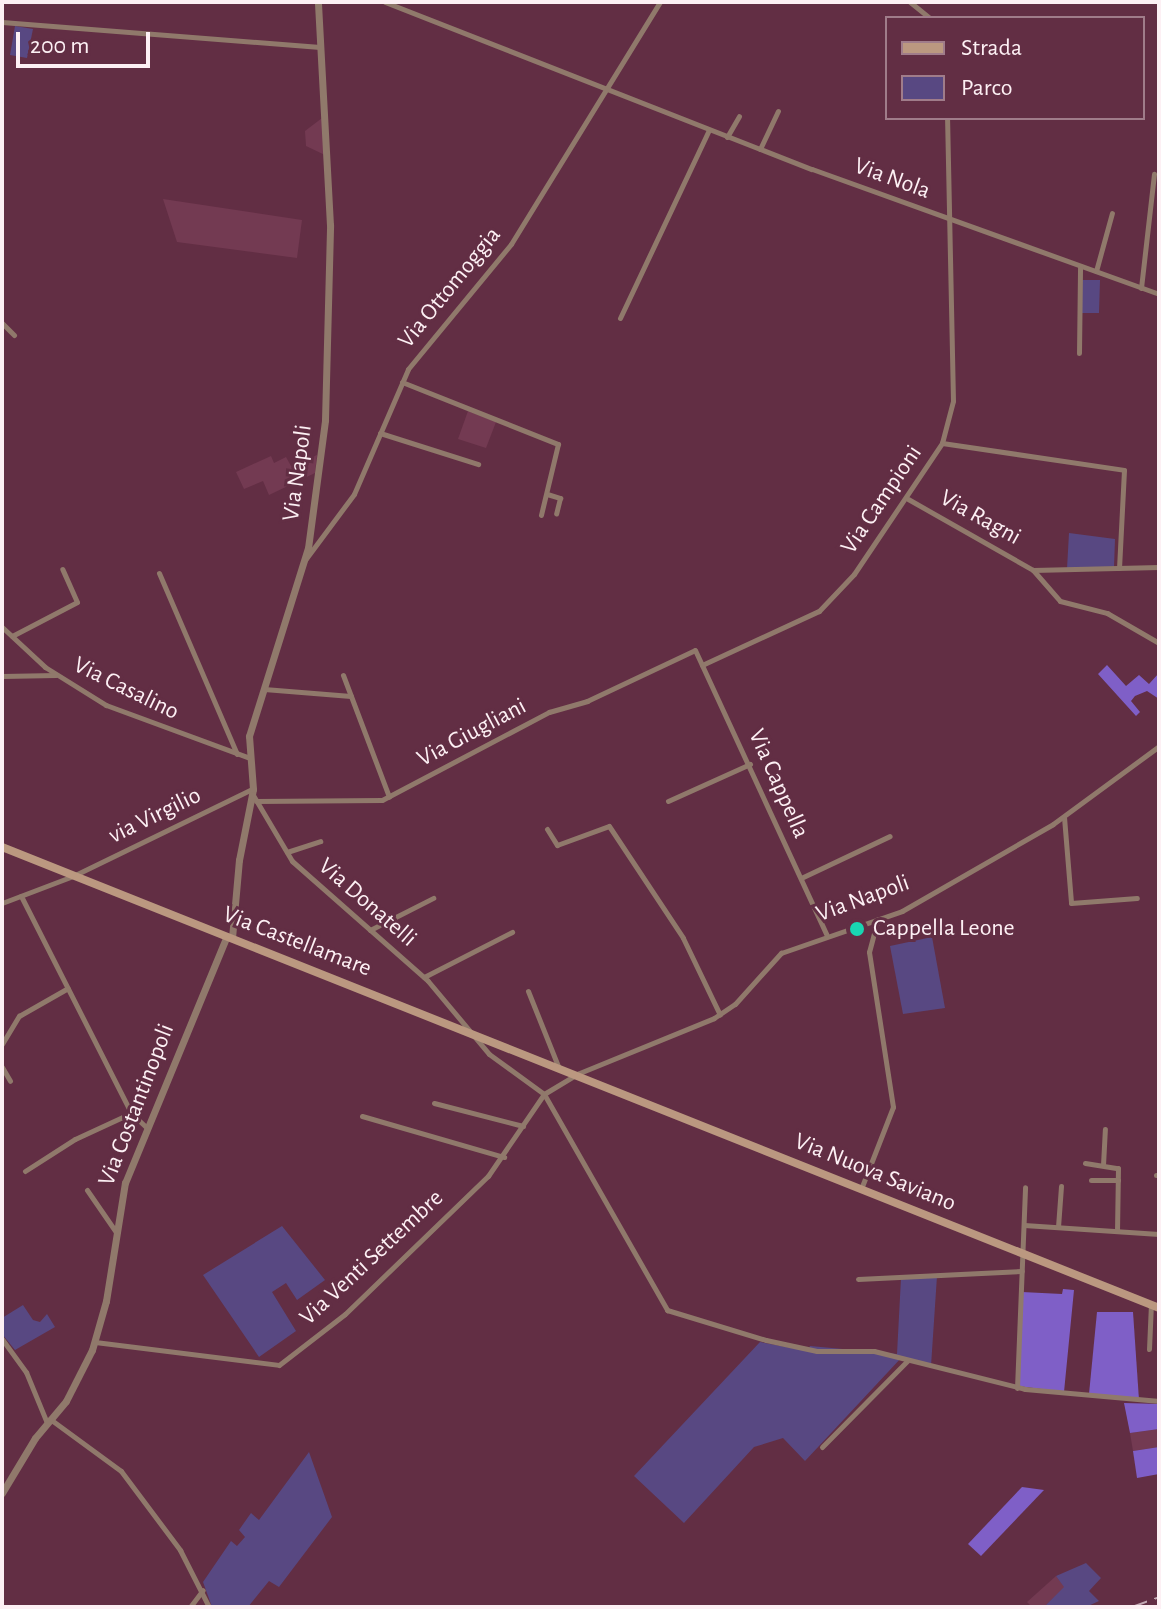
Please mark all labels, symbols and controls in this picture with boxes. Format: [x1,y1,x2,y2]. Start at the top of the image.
scale bar [20,16,154,66]
legend [885,16,1145,120]
text: 200 m [30,34,89,58]
text: Strada [961,36,1022,60]
text: Parco [961,76,1012,100]
street label: Via Nola [850,152,934,206]
street label: Via Ottomoggia [392,222,508,354]
street label: Via Napoli [277,423,319,523]
street label: Via Campioni [835,440,929,560]
street label: Via Ragni [934,484,1026,552]
street label: Via Casalino [69,651,183,727]
street label: Via Giugliani [413,692,531,774]
street label: Via Cappella [741,725,815,843]
street label: via Virgilio [104,781,206,851]
street label: Via Donatelli [312,852,422,954]
street label: Via Napoli [812,869,914,929]
street label: Via Castellamare [219,900,375,984]
place label: Cappella Leone [873,915,1015,943]
marker: Cappella Leone [848,920,866,938]
street label: Via Costantinopoli [93,1020,181,1190]
street label: Via Nuova Saviano [790,1128,960,1218]
street label: Via Venti Settembre [294,1184,450,1332]

